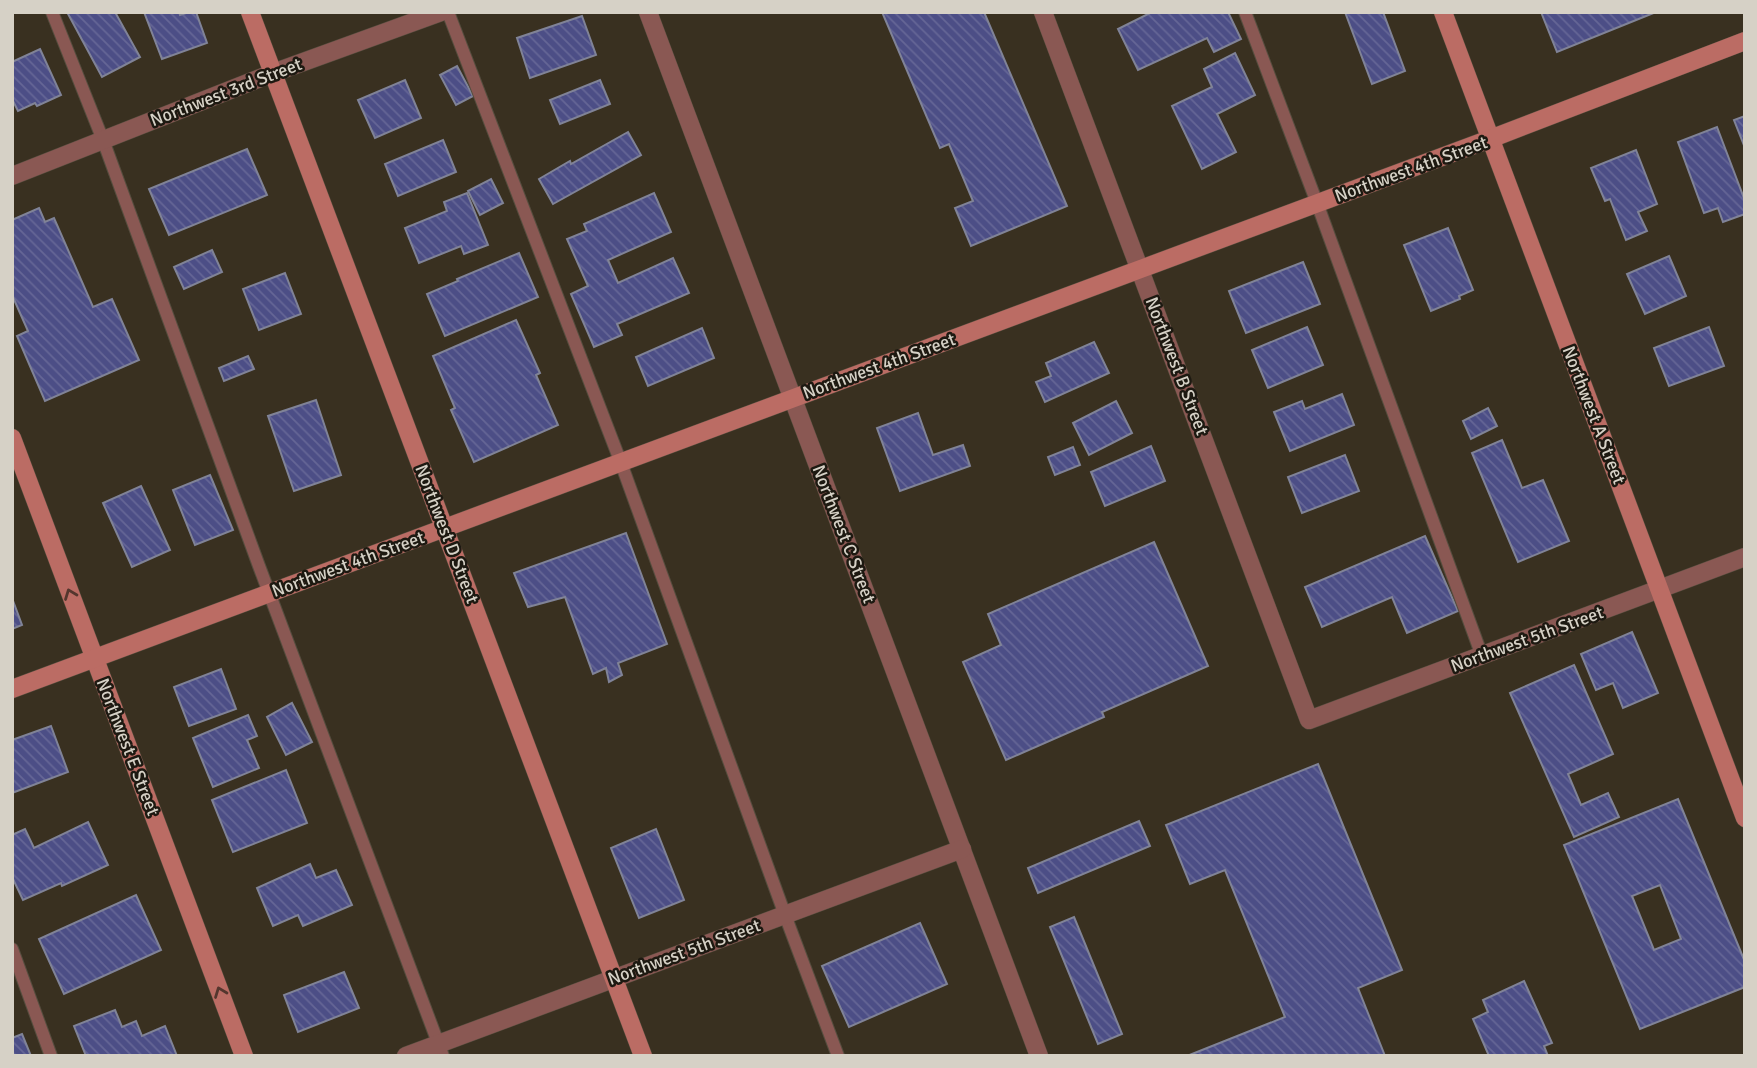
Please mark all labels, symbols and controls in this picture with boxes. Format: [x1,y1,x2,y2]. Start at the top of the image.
street label: Northwest 3rd Street [147,53,305,131]
street label: Northwest 4th Street [1332,131,1490,207]
street label: Northwest B Street [1141,294,1213,438]
street label: Northwest 4th Street [800,328,958,404]
street label: Northwest A Street [1558,343,1630,487]
street label: Northwest D Street [410,462,484,606]
street label: Northwest C Street [808,462,880,606]
street label: Northwest 4th Street [269,526,427,602]
one-way arrow [65,589,79,601]
street label: Northwest 5th Street [1448,601,1606,677]
street label: Northwest E Street [92,675,164,819]
street label: Northwest 5th Street [605,914,763,990]
one-way arrow [214,986,228,998]

